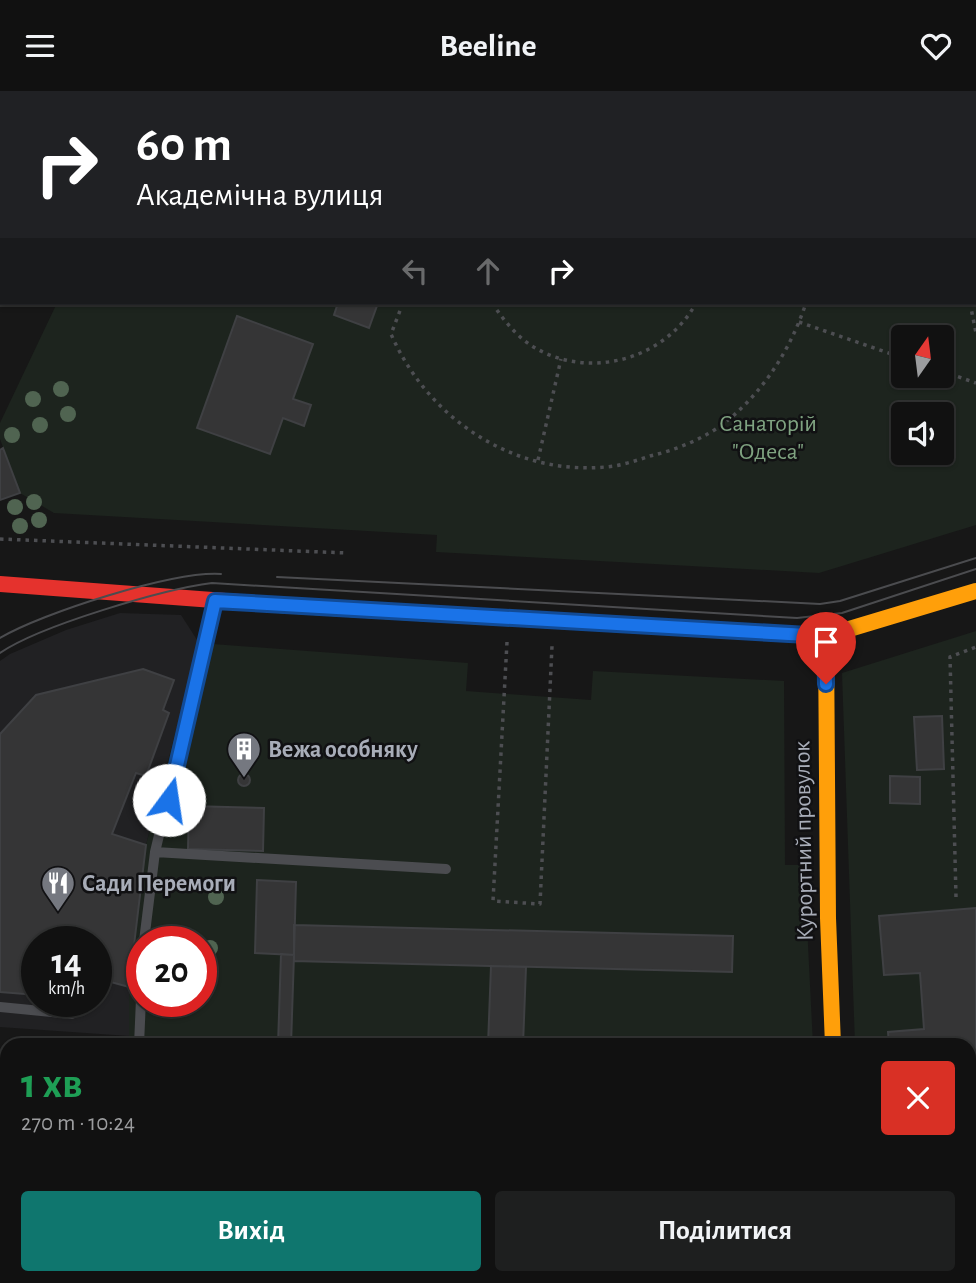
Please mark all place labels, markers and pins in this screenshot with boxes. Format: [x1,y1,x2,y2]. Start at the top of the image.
pin [796,612,856,684]
building icon: Вежа особняку [225,730,263,779]
place label: Вежа особняку [268,738,418,762]
restaurant icon: Сади Перемоги [39,864,77,913]
place label: Сади Перемоги [82,872,236,896]

